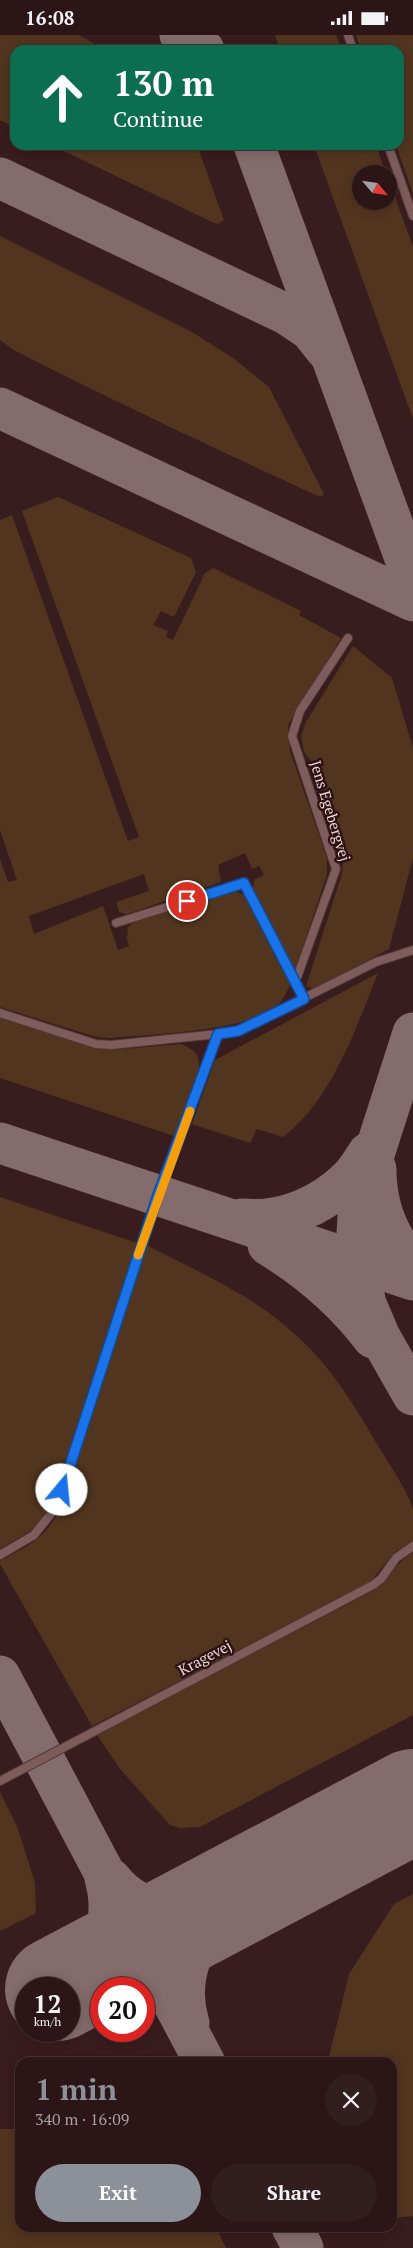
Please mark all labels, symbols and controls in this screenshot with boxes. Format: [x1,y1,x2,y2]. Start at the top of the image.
text: 16:08 [25,5,74,30]
text: 130 m [113,60,214,106]
icon: ahead [30,65,95,130]
text: Continue [113,104,203,133]
north arrow [352,165,398,210]
map controls [352,165,397,210]
street label: Jens Egebergvej [306,758,356,864]
pin [166,880,208,922]
icon: arrive [173,887,201,915]
position arrow [35,1463,87,1515]
street label: Kragevej [174,1635,235,1679]
speed limit sign: 20 [90,1977,155,2042]
text: 12 [33,1987,62,2020]
text: km/h [34,2014,61,2029]
text: 1 min [35,2069,117,2109]
button: close [325,2074,377,2126]
text: 340 m · 16:09 [35,2108,129,2130]
button: Exit [35,2164,201,2222]
button: Share [211,2164,377,2222]

